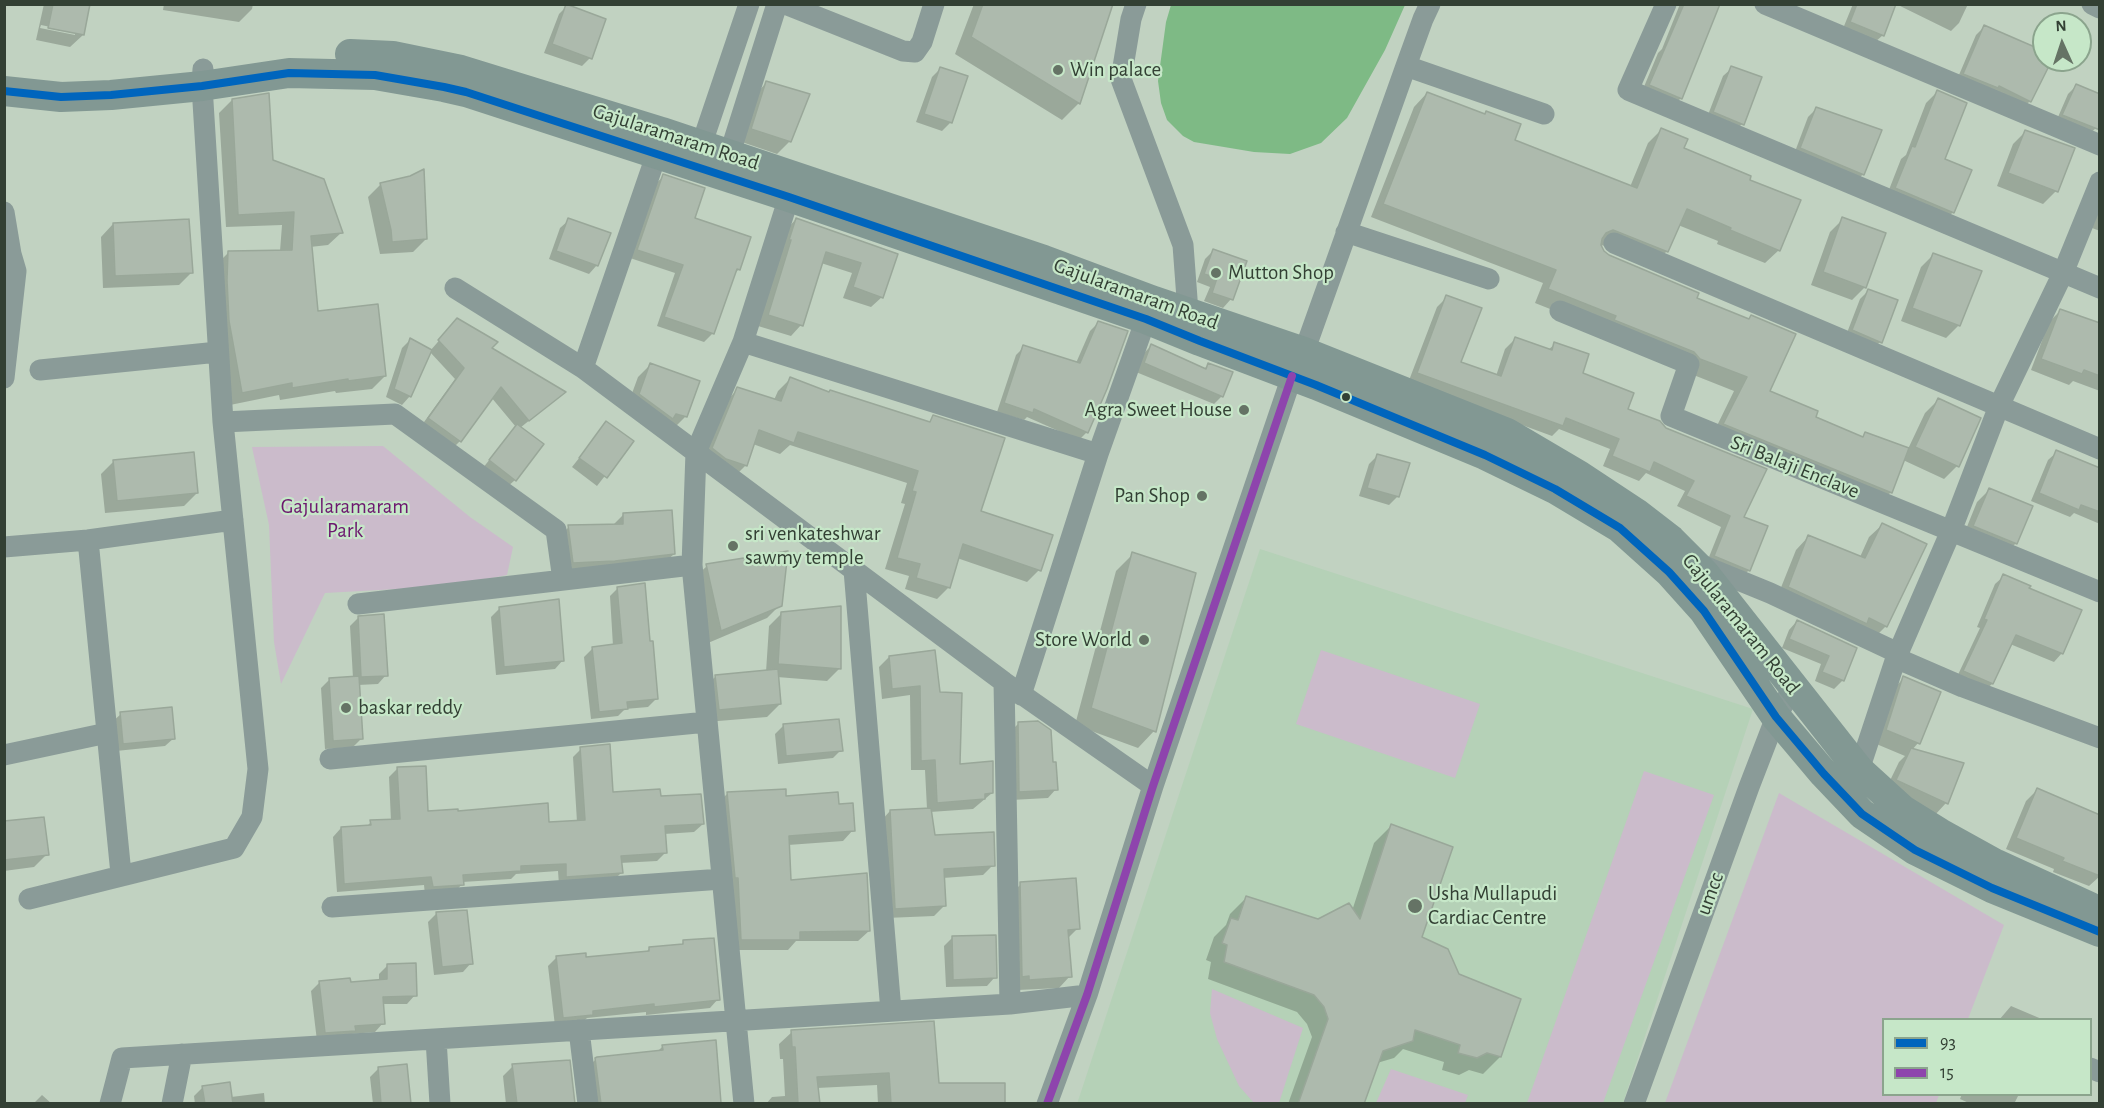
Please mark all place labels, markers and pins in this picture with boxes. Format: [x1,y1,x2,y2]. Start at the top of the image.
place label: Win palace [1070,57,1161,83]
marker: Win palace [1051,63,1065,77]
place label: Mutton Shop [1228,260,1334,286]
marker: Mutton Shop [1209,266,1223,280]
unlabelled marker [1340,391,1352,403]
place label: Agra Sweet House [1085,397,1232,423]
marker: Agra Sweet House [1237,403,1251,417]
place label: Pan Shop [1114,483,1190,509]
marker: Pan Shop [1195,489,1209,503]
place label: sri venkateshwar sawmy temple [745,521,881,571]
marker: sri venkateshwar sawmy temple [726,539,740,553]
place label: Store World [1035,627,1132,653]
marker: Store World [1137,633,1151,647]
place label: baskar reddy [358,695,462,721]
marker: baskar reddy [339,701,353,715]
place label: Usha Mullapudi Cardiac Centre [1428,881,1557,931]
marker: Usha Mullapudi Cardiac Centre [1406,897,1424,915]

